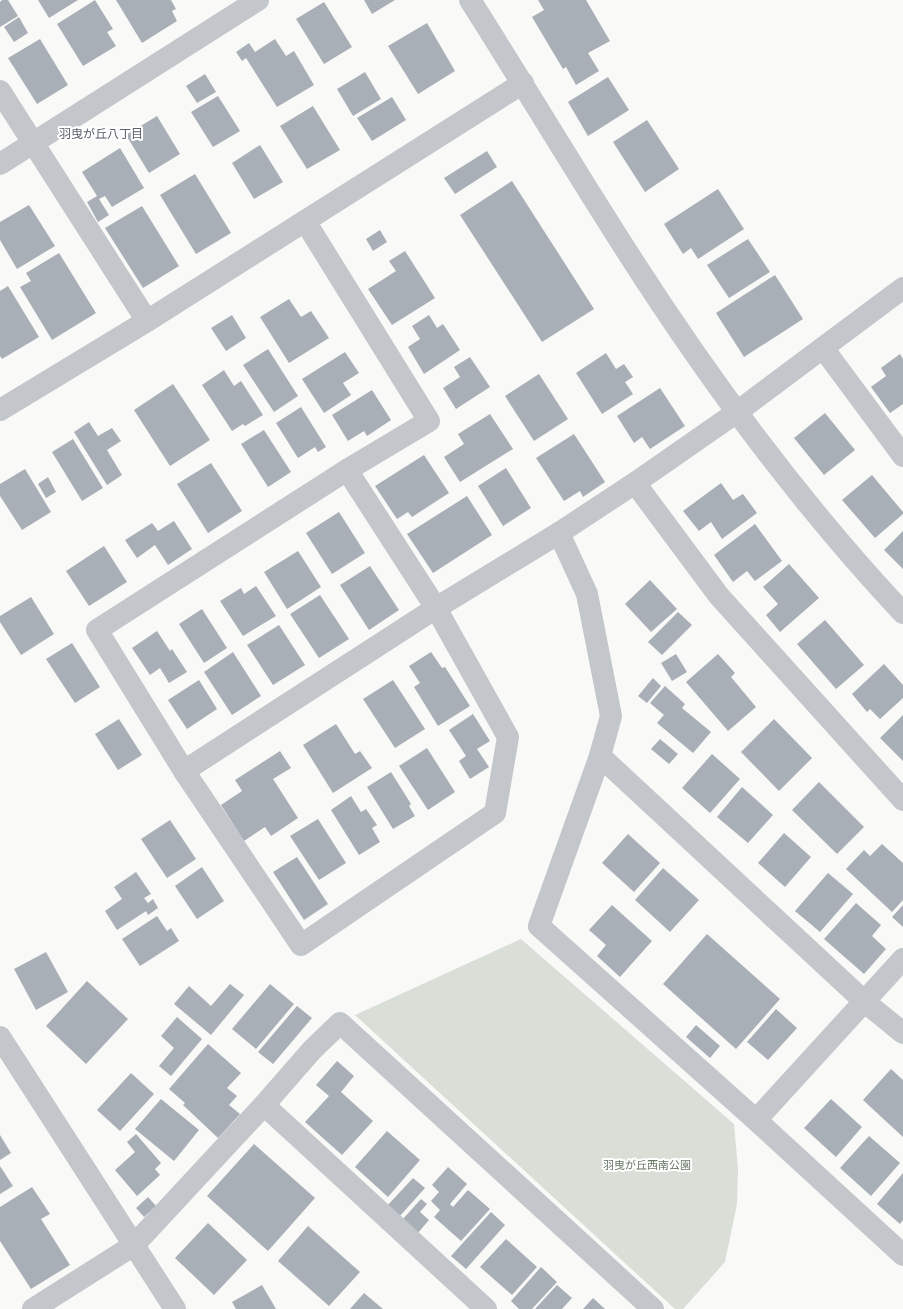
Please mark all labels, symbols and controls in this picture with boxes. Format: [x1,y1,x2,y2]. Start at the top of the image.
district label: 羽曳が丘八丁目 [59,127,143,142]
park label: 羽曳が丘西南公園 [603,1159,691,1172]

